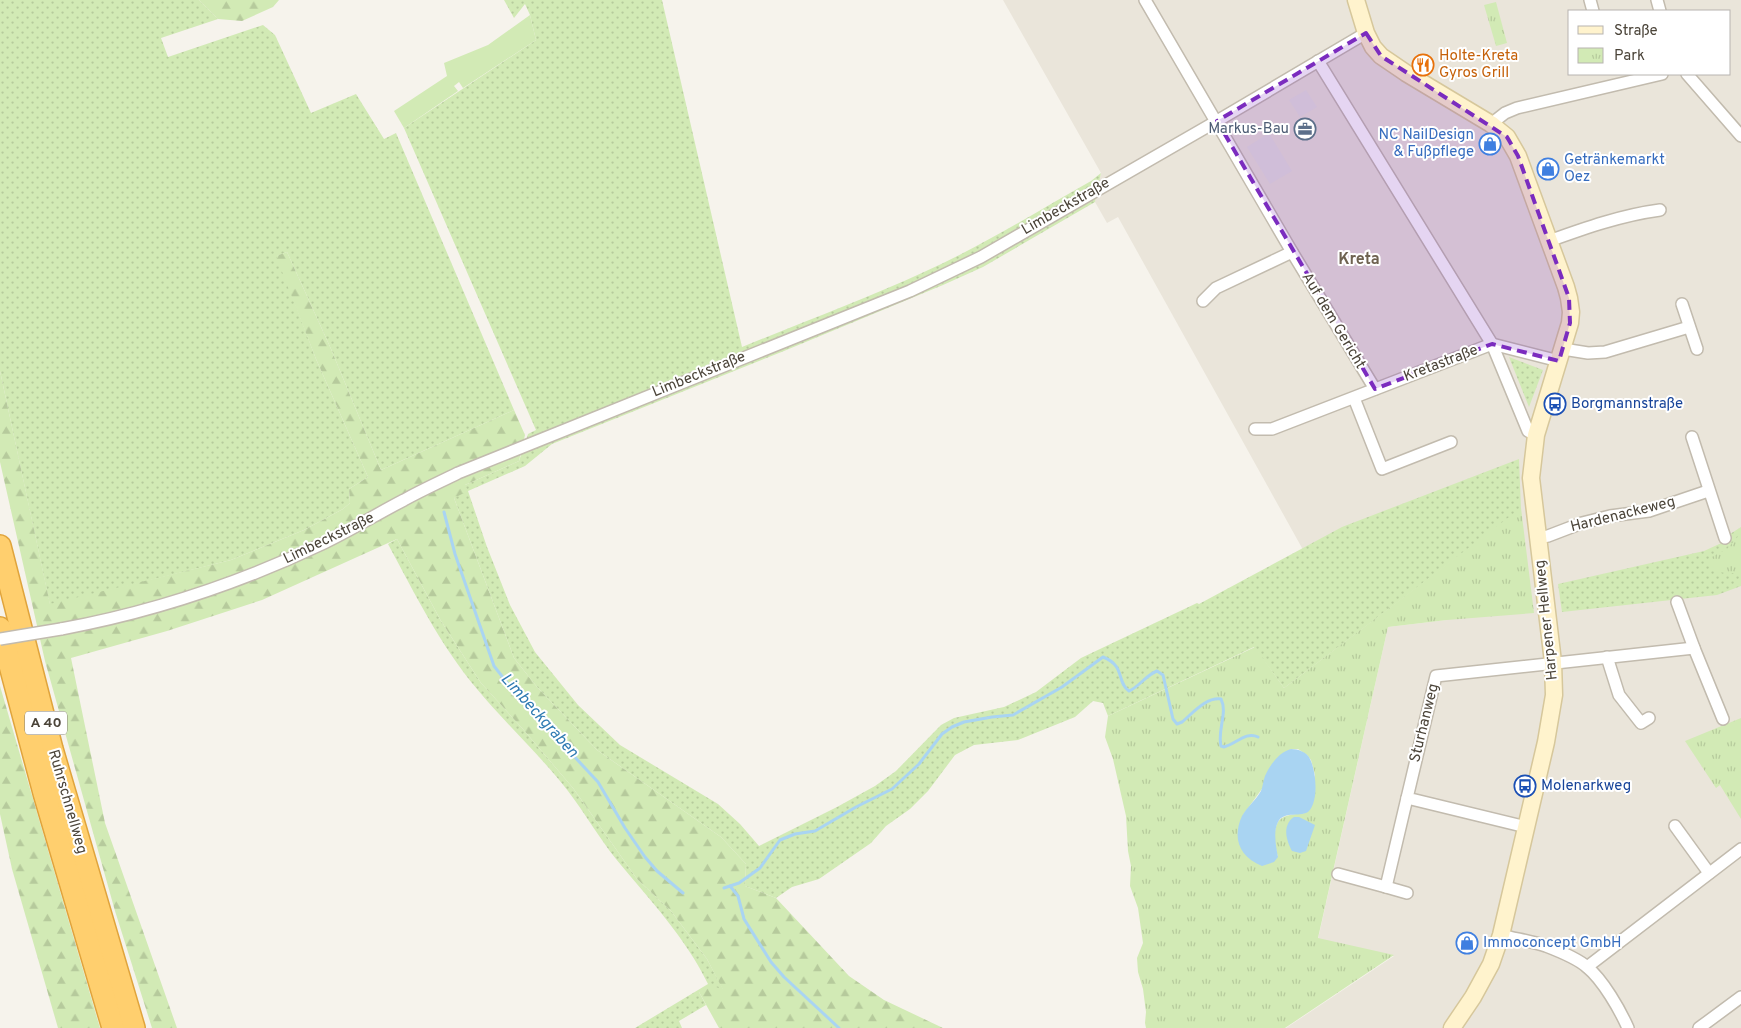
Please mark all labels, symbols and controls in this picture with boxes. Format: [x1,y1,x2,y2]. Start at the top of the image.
legend [1568,10,1731,75]
text: Straße [1614,22,1658,41]
place label: Holte-Kreta Gyros Grill [1439,47,1518,83]
text: Park [1614,47,1645,66]
restaurant icon: Holte-Kreta Gyros Grill [1411,53,1435,77]
office icon: Markus-Bau [1293,117,1317,141]
place label: Markus-Bau [1208,120,1289,139]
place label: NC NailDesign & Fußpflege [1379,126,1474,162]
shop icon: NC NailDesign & Fußpflege [1478,132,1502,156]
place label: Getränkemarkt Oez [1564,151,1665,187]
shop icon: Getränkemarkt Oez [1536,157,1560,181]
street label: Limbeckstraße [1018,174,1114,240]
district label: Kreta [1338,250,1380,270]
street label: Auf dem Gericht [1297,269,1369,373]
street label: Kretastraße [1401,341,1481,387]
street label: Limbeckstraße [650,348,748,402]
bus stop icon: Borgmannstraße [1543,392,1567,416]
place label: Borgmannstraße [1571,395,1683,414]
street label: Hardenackeweg [1569,493,1677,537]
street label: Limbeckstraße [280,509,378,569]
street label: Harpener Hellweg [1531,559,1563,681]
water label: Limbeckgraben [496,670,582,763]
street label: Sturhanweg [1406,682,1444,764]
road number: A 40 [25,711,67,734]
street label: Ruhrschnellweg [43,748,91,856]
bus stop icon: Molenarkweg [1513,774,1537,798]
place label: Molenarkweg [1541,777,1631,796]
shop icon: Immoconcept GmbH [1455,931,1479,955]
place label: Immoconcept GmbH [1483,934,1622,953]

